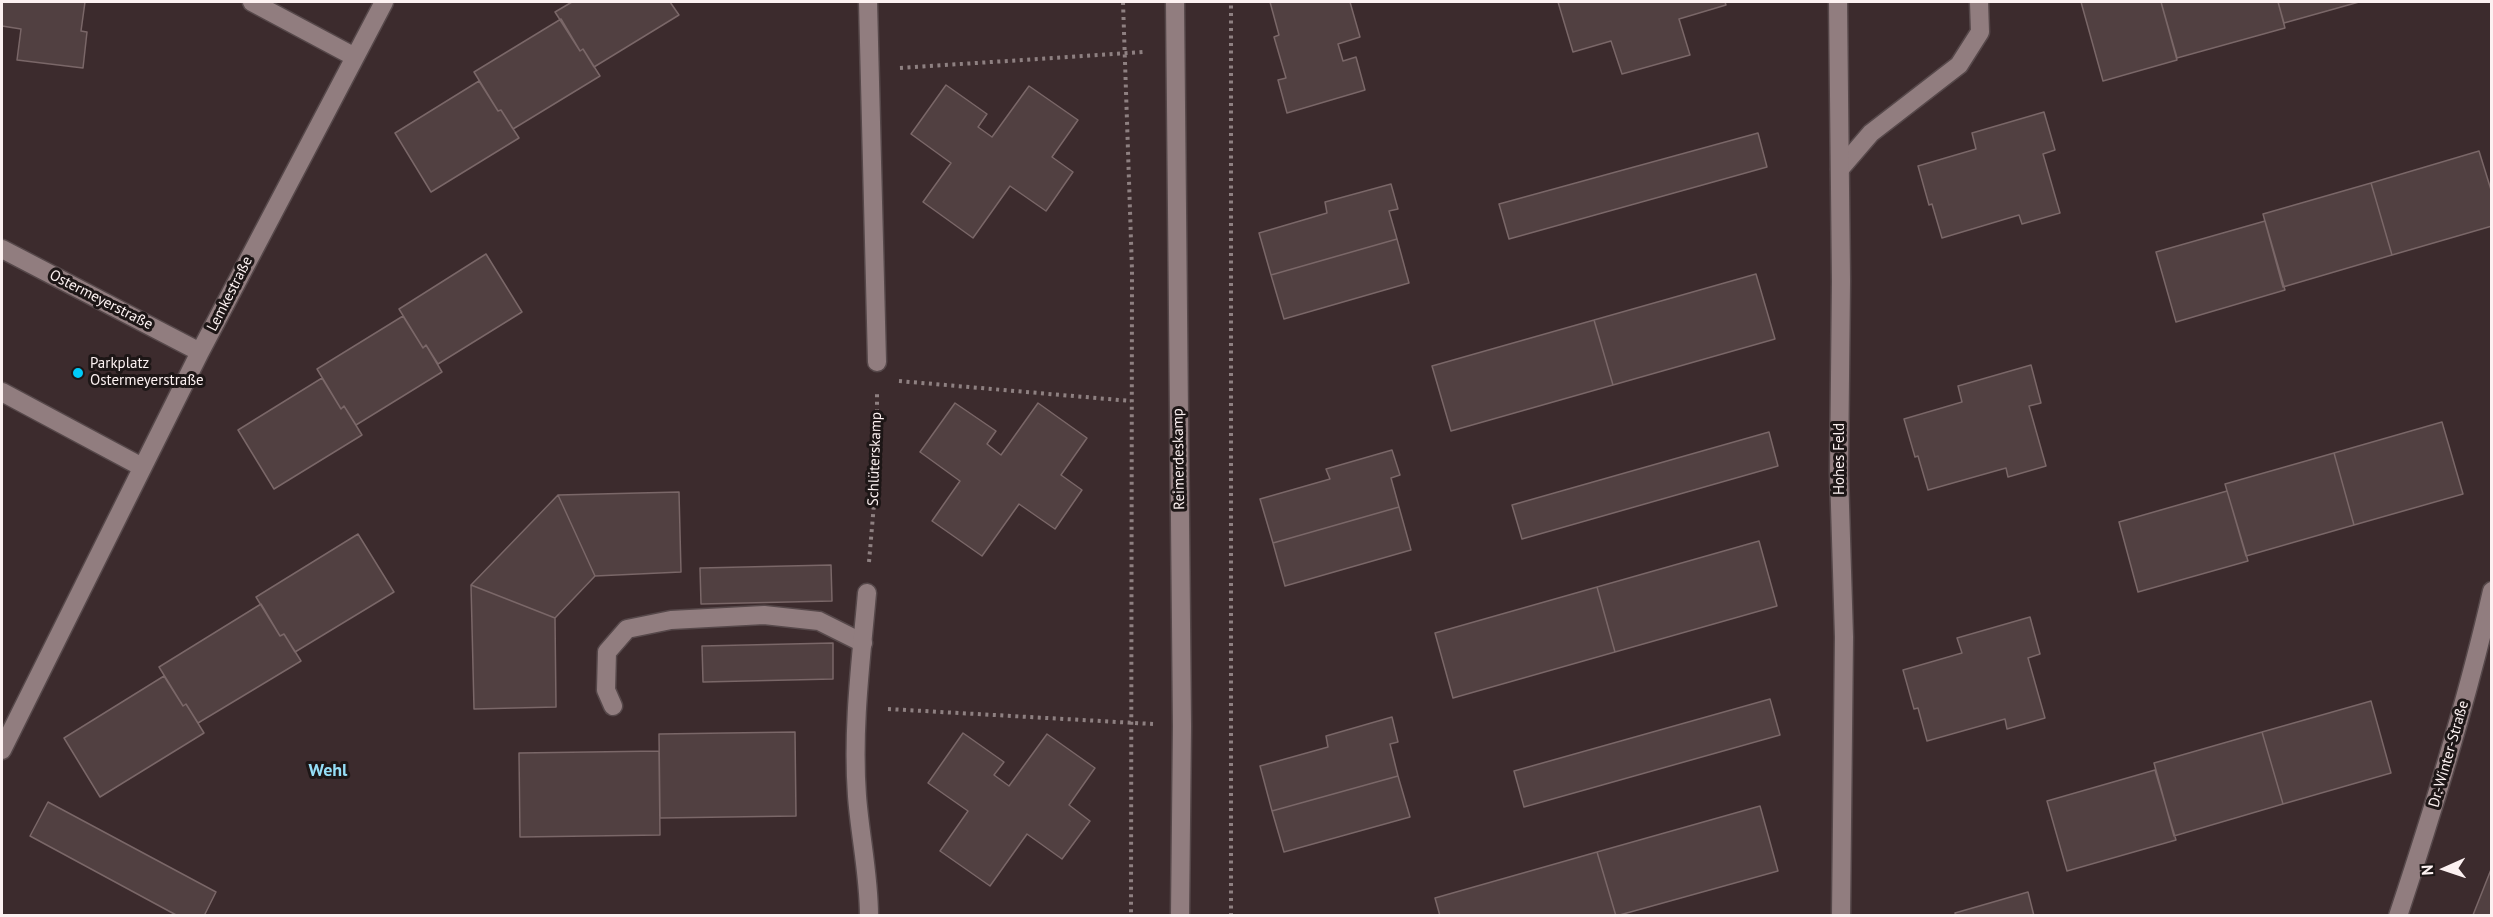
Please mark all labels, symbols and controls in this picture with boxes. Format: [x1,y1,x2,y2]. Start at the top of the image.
street label: Lemkestraße [203,254,257,334]
street label: Ostermeyerstraße [46,266,156,334]
place label: Parkplatz Ostermeyerstraße [90,355,204,390]
marker: Parkplatz Ostermeyerstraße [71,366,85,380]
street label: Reimerdeskamp [1169,408,1189,510]
street label: Schlüterskamp [864,412,886,506]
street label: Hohes Feld [1831,423,1849,495]
street label: Dr.-Winter-Straße [2425,698,2473,810]
district label: Wehl [309,760,347,782]
north arrow [2415,839,2475,899]
text: N [2417,864,2437,876]

